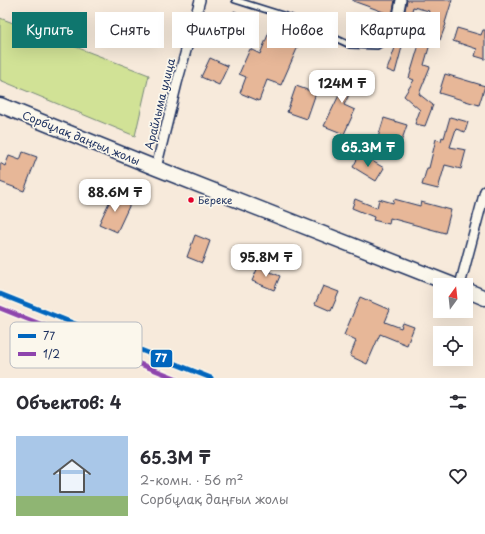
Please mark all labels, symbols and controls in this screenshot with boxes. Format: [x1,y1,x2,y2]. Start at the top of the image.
chip: Купить [12,12,87,48]
chip: Снять [95,12,164,48]
chip: Фильтры [172,12,259,48]
chip: Новое [267,12,338,48]
chip: Квартира [346,12,440,48]
street label: Арайлыма улица [140,56,179,151]
pin: 124M ₸ [309,70,375,104]
text: 124M ₸ [318,73,366,92]
street label: Сорбұлақ даңғыл жолы [20,106,143,169]
pin: 65.3M ₸ [331,134,405,168]
text: 65.3M ₸ [341,137,395,156]
pin: 88.6M ₸ [78,179,152,213]
text: 88.6M ₸ [88,182,142,201]
place label: Береке [198,192,233,207]
marker: Береке [186,195,196,205]
pin: 95.8M ₸ [229,244,303,278]
text: 95.8M ₸ [240,247,292,266]
north arrow [433,278,473,318]
map controls [433,278,473,366]
legend [10,322,142,368]
button: locate [433,326,473,366]
text: 77 [43,327,55,344]
text: 1/2 [43,345,60,362]
line badge: 77 [150,349,173,368]
text: 77 [155,349,167,366]
text: Объектов: 4 [16,389,121,415]
icon: filters [447,391,469,413]
text: 65.3M ₸ [140,444,210,470]
icon: home [48,452,96,500]
icon: heart [447,465,469,487]
text: 2-комн. · 56 m² [140,470,243,489]
text: Сорбұлақ даңғыл жолы [140,489,289,508]

